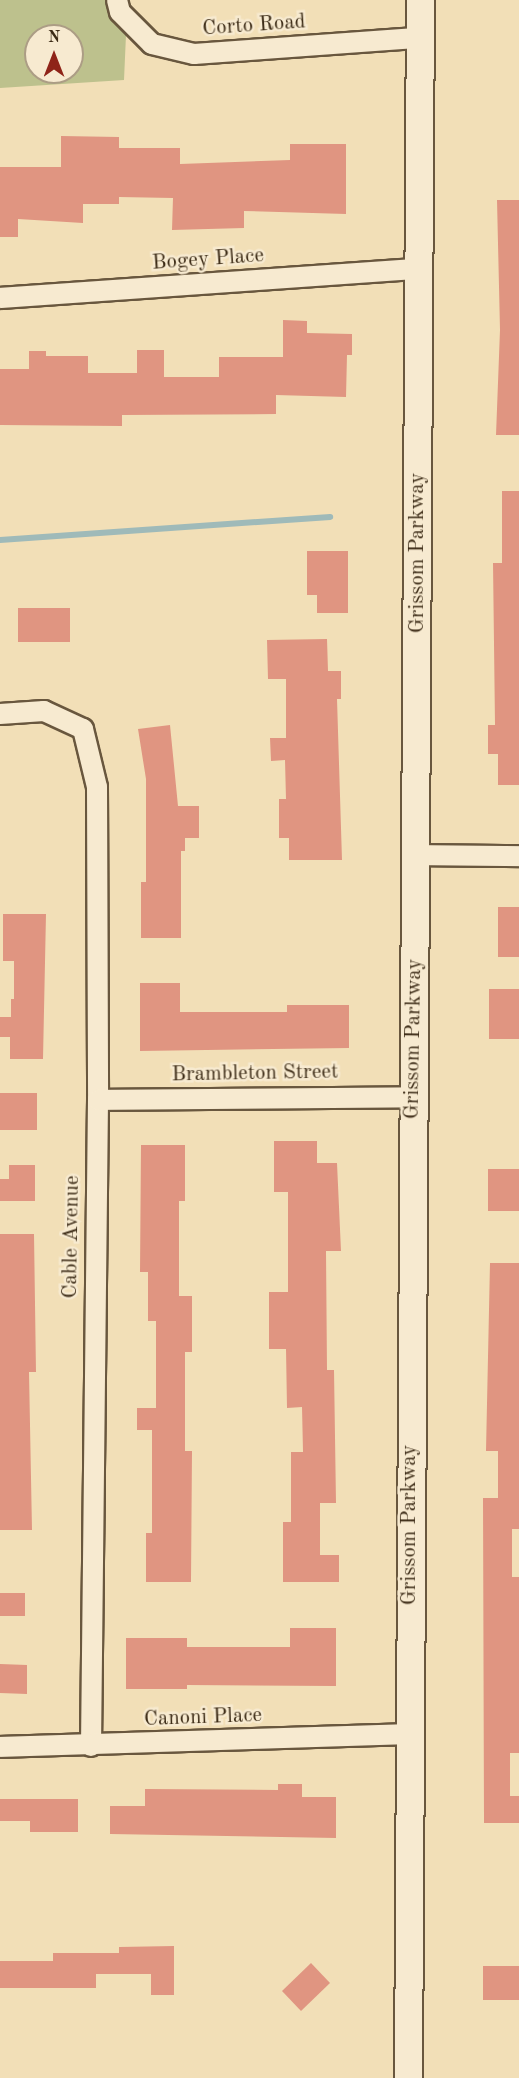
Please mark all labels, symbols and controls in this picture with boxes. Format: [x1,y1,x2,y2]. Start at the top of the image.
street label: Corto Road [201,10,307,42]
north arrow [24,24,84,84]
text: N [48,30,60,46]
street label: Bogey Place [151,244,265,276]
street label: Grissom Parkway [405,473,431,633]
street label: Grissom Parkway [400,958,428,1120]
street label: Brambleton Street [171,1060,339,1088]
street label: Cable Avenue [58,1175,86,1299]
street label: Grissom Parkway [397,1445,423,1605]
street label: Canoni Place [143,1703,263,1733]

